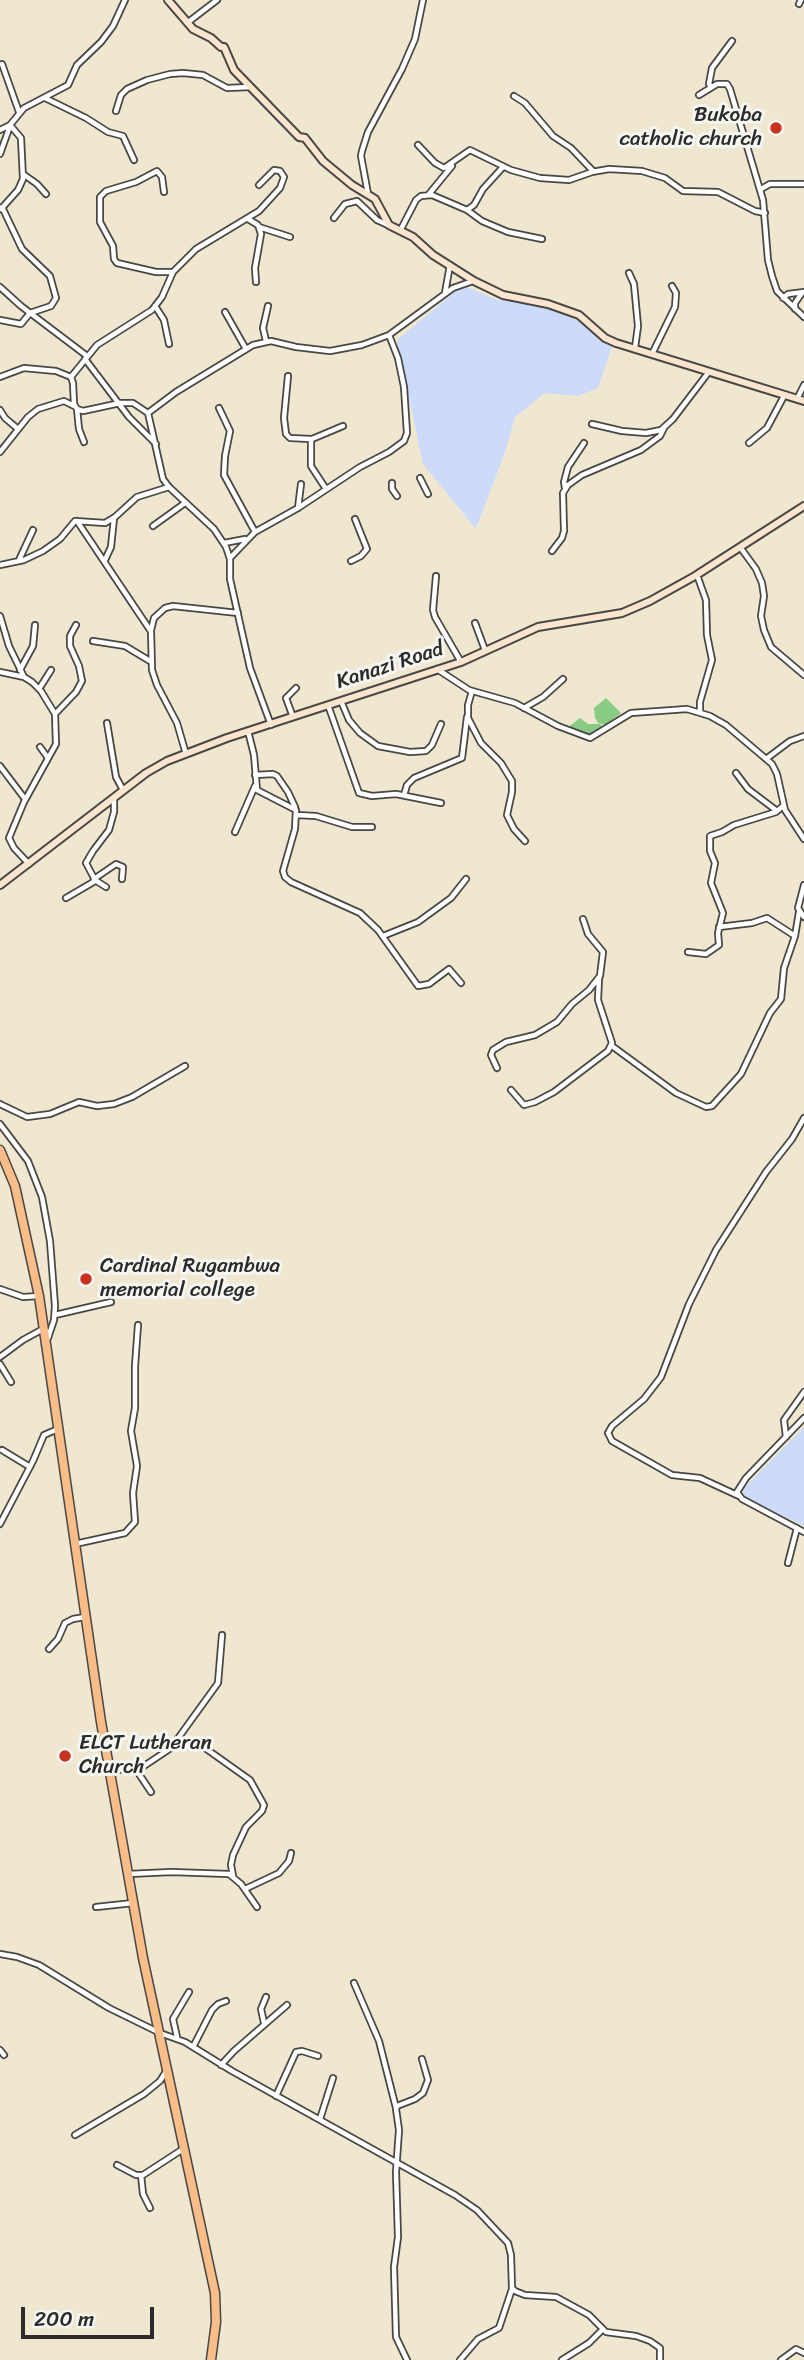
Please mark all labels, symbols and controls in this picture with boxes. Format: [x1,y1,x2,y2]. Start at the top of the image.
place label: Bukoba catholic church [620,103,762,153]
marker: Bukoba catholic church [768,120,784,136]
street label: Kanazi Road [333,637,447,695]
place label: Cardinal Rugambwa memorial college [100,1254,280,1304]
marker: Cardinal Rugambwa memorial college [78,1271,94,1287]
place label: ELCT Lutheran Church [79,1731,212,1781]
marker: ELCT Lutheran Church [57,1748,73,1764]
scale bar [24,2294,158,2338]
text: 200 m [34,2300,94,2338]

